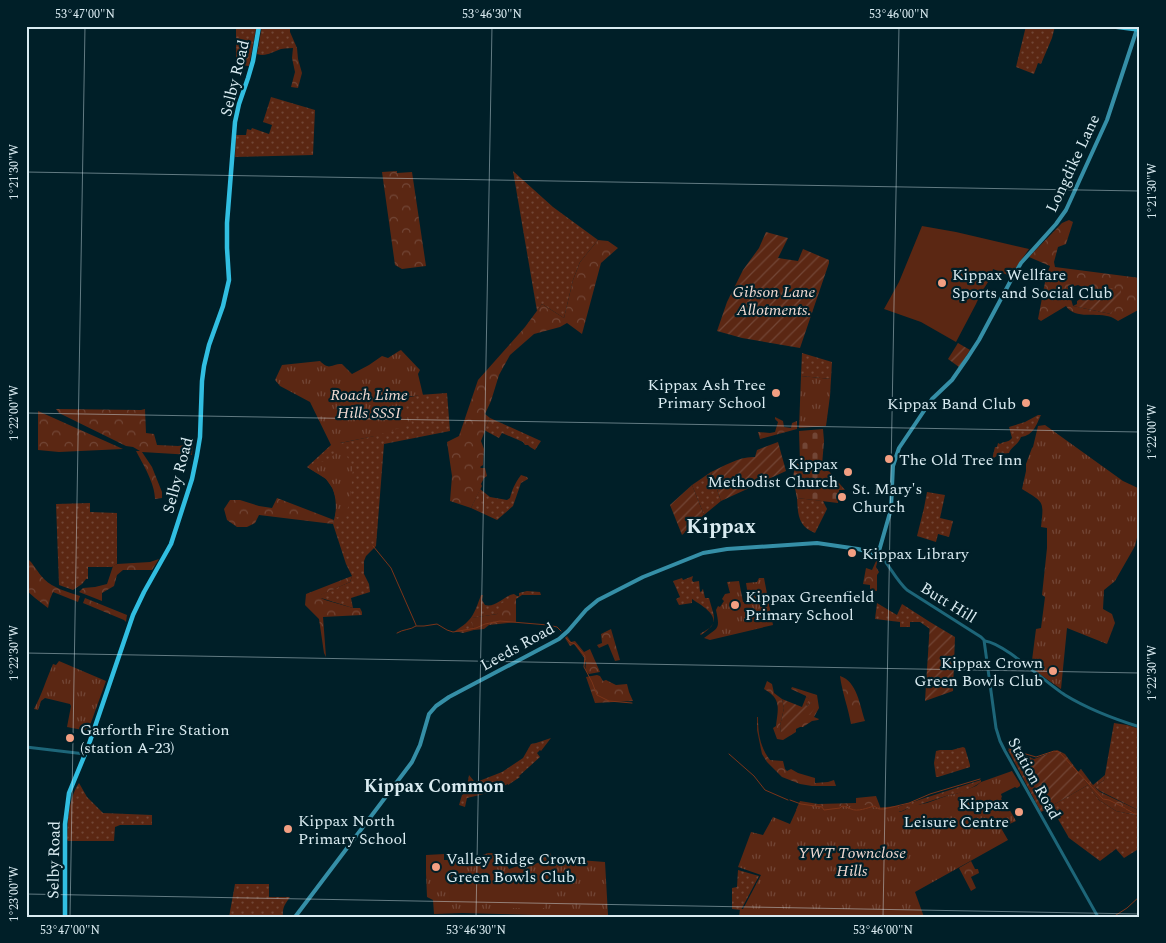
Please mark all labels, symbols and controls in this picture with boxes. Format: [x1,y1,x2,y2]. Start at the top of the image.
text: 53°47'00"N [55,5,115,24]
text: 53°46'30"N [462,5,522,24]
text: 53°46'00"N [869,5,929,24]
street label: Selby Road [214,37,256,119]
street label: Longdike Lane [1040,110,1106,216]
text: 1°21'30"W [5,144,24,200]
text: 1°21'30"W [1143,163,1162,219]
place label: Kippax Wellfare Sports and Social Club [952,263,1112,305]
marker: Kippax Wellfare Sports and Social Club [936,277,948,289]
park label: Gibson Lane Allotments. [733,280,815,322]
place label: Kippax Ash Tree Primary School [648,373,766,415]
park label: Roach Lime Hills SSSI [330,383,408,425]
text: 1°22'00"W [5,385,24,441]
marker: Kippax Ash Tree Primary School [770,387,782,399]
place label: Kippax Band Club [887,392,1016,416]
marker: Kippax Band Club [1020,397,1032,409]
text: 1°22'00"W [1143,404,1162,460]
street label: Selby Road [156,434,200,516]
place label: The Old Tree Inn [899,448,1022,472]
place label: Kippax Methodist Church [708,452,838,494]
marker: The Old Tree Inn [883,453,895,465]
marker: Kippax Methodist Church [842,466,854,478]
place label: St. Mary's Church [852,477,922,519]
marker: St. Mary's Church [836,491,848,503]
district label: Kippax [686,511,757,543]
place label: Kippax Library [862,542,970,566]
marker: Kippax Library [846,547,858,559]
street label: Butt Hill [916,576,981,630]
place label: Kippax Greenfield Primary School [745,585,875,627]
marker: Kippax Greenfield Primary School [729,599,741,611]
street label: Leeds Road [476,617,559,677]
text: 1°22'30"W [5,625,24,681]
text: 1°22'30"W [1143,645,1162,701]
place label: Kippax Crown Green Bowls Club [914,651,1043,693]
marker: Kippax Crown Green Bowls Club [1047,665,1059,677]
place label: Garforth Fire Station (station A-23) [80,718,230,760]
marker: Garforth Fire Station (station A-23) [64,732,76,744]
street label: Station Road [1002,733,1067,824]
district label: Kippax Common [364,773,504,800]
place label: Kippax Leisure Centre [904,792,1009,834]
marker: Kippax Leisure Centre [1013,806,1025,818]
place label: Kippax North Primary School [298,809,407,851]
street label: Selby Road [41,821,67,899]
marker: Kippax North Primary School [282,823,294,835]
park label: YWT Townclose Hills [798,841,906,883]
place label: Valley Ridge Crown Green Bowls Club [446,847,586,889]
marker: Valley Ridge Crown Green Bowls Club [430,861,442,873]
text: 1°23'00"W [5,866,24,922]
text: 53°47'00"N [40,921,100,940]
text: 53°46'30"N [446,921,506,940]
text: 53°46'00"N [853,921,913,940]

